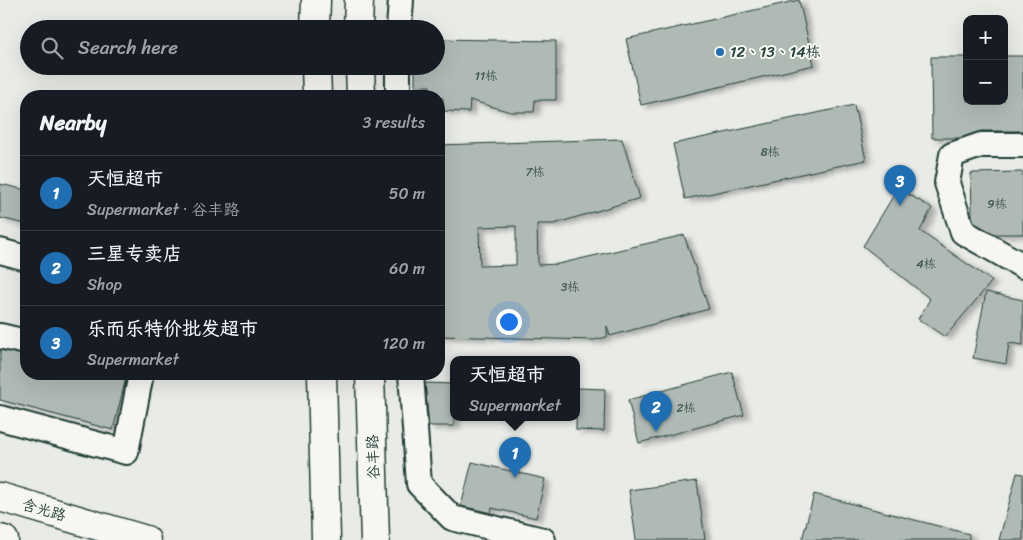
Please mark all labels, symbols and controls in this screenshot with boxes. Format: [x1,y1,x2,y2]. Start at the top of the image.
map controls [963,15,1008,105]
button: + [963,15,1008,60]
search box [20,20,445,75]
text: Search here [78,31,178,64]
icon: search [38,34,66,62]
place label: 12、13、14栋 [730,39,821,65]
marker: 12、13、14栋 [714,46,726,58]
button: − [963,60,1008,105]
house number: 11栋 [475,65,497,87]
text: Nearby [40,104,106,142]
text: 3 results [362,108,425,137]
house number: 8栋 [760,141,780,163]
house number: 7栋 [526,161,544,183]
text: 天恒超市 [87,162,163,195]
pin: 3 [884,165,916,206]
text: 1 [53,179,59,208]
text: 50 m [389,179,425,208]
house number: 9栋 [987,193,1007,215]
text: Supermarket · 谷丰路 [87,195,240,224]
text: 三星专卖店 [87,237,182,270]
house number: 4栋 [916,253,936,275]
text: 2 [51,254,61,283]
text: 60 m [389,254,425,283]
text: Shop [87,270,122,299]
house number: 3栋 [561,276,579,298]
your location [496,309,522,335]
text: 乐而乐特价批发超市 [87,312,258,345]
text: 3 [52,329,60,358]
text: 120 m [382,329,425,358]
text: Supermarket [87,345,179,374]
popup [450,356,580,421]
text: 天恒超市 [469,358,545,391]
text: Supermarket [469,391,561,420]
pin: 2 [640,391,672,432]
house number: 2栋 [677,397,695,419]
street label: 谷丰路 [359,434,387,480]
pin: 1 [499,437,531,478]
street label: 含光路 [19,491,69,529]

